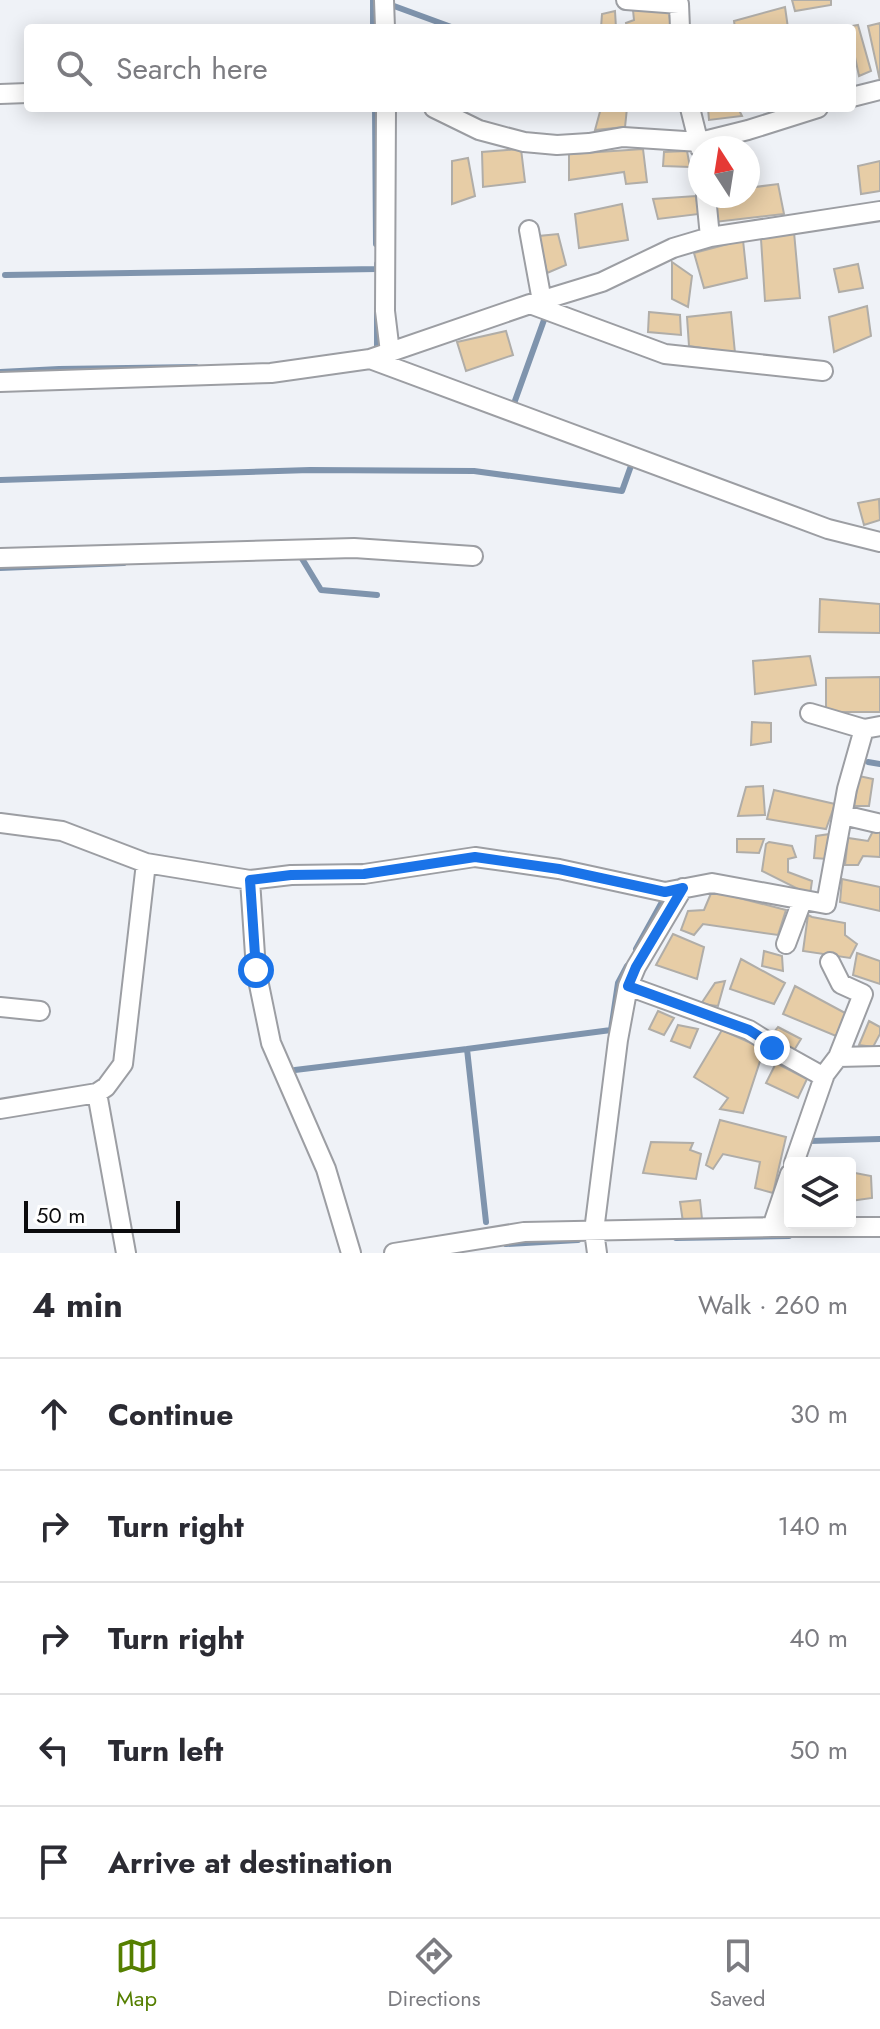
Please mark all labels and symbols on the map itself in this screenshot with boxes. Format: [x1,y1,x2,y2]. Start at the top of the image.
north arrow [688,136,760,208]
route start [238,952,274,988]
route end [754,1030,790,1066]
scale bar [24,1197,180,1233]

